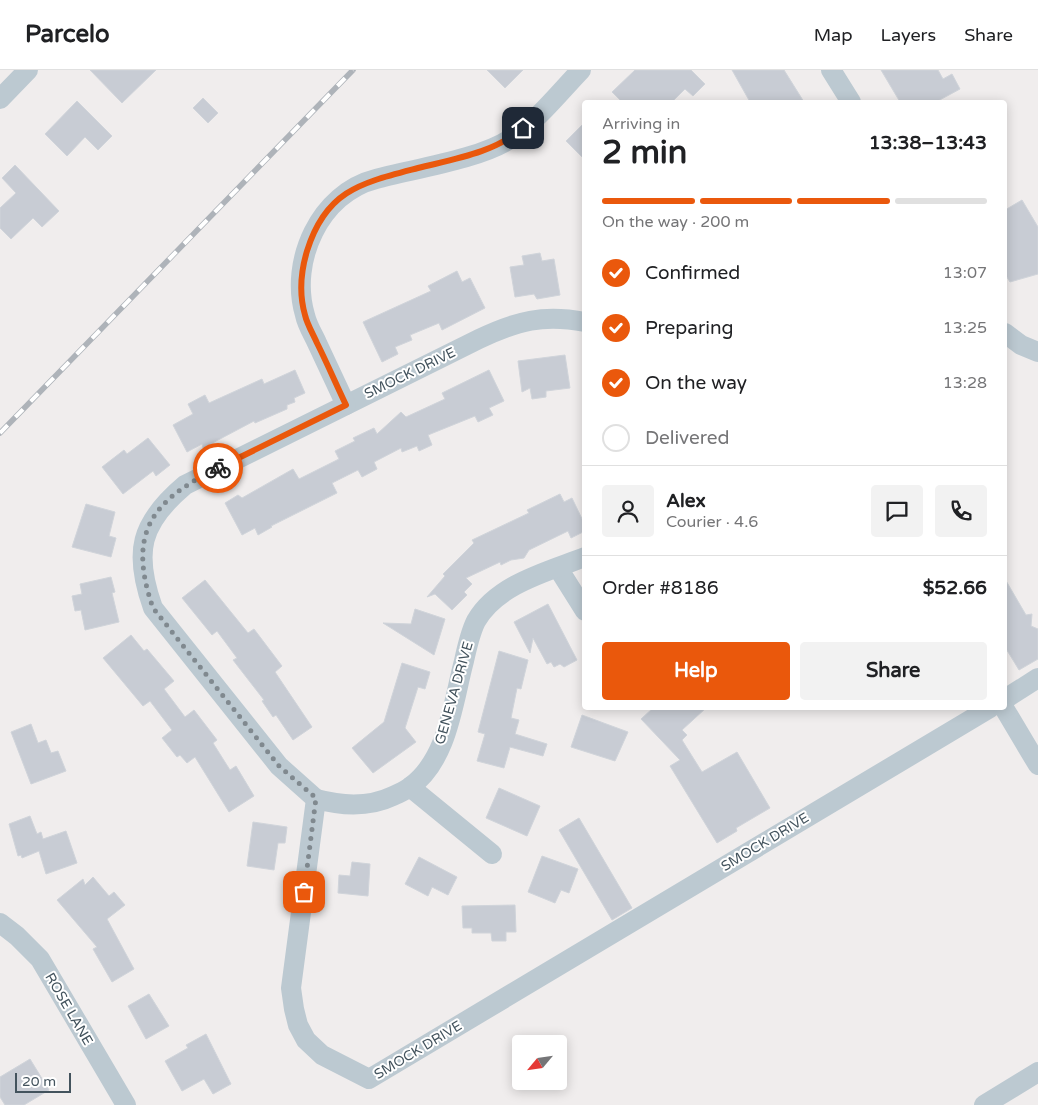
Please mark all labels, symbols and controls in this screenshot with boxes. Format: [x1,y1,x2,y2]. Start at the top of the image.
text: Parcelo [25,20,110,49]
text: Map [814,24,853,46]
text: Layers [881,24,936,46]
text: Share [964,24,1013,46]
pin [502,107,544,149]
icon: home [509,114,537,142]
text: Arriving in [602,114,680,134]
text: 13:38–13:43 [869,132,987,154]
text: 2 min [602,134,687,172]
text: On the way · 200 m [602,212,749,232]
icon: check [602,259,630,287]
text: Confirmed [645,262,740,284]
text: 13:07 [943,263,987,283]
icon: check [602,314,630,342]
text: Preparing [645,317,734,339]
text: 13:25 [943,318,987,338]
street label: SMOCK DRIVE [362,344,458,402]
icon: check [602,369,630,397]
text: On the way [645,372,747,394]
text: 13:28 [943,373,987,393]
text: Delivered [645,427,730,449]
courier [193,443,243,493]
icon: bike [204,454,232,482]
button: person [602,485,654,537]
button: chat [871,485,923,537]
button: phone [935,485,987,537]
text: Alex [666,490,706,512]
text: Courier · 4.6 [666,512,758,532]
text: Order #8186 [602,577,719,599]
text: $52.66 [923,577,987,599]
street label: GENEVA DRIVE [431,640,477,746]
button: Help [602,642,790,700]
button: Share [800,642,987,700]
street label: SMOCK DRIVE [718,809,812,875]
pin [283,871,325,913]
icon: bag [290,878,318,906]
street label: ROSE LANE [41,970,97,1048]
street label: SMOCK DRIVE [371,1017,465,1083]
north arrow [512,1035,568,1090]
map controls [512,1035,567,1090]
scale bar [15,1070,71,1093]
text: 20 m [22,1073,56,1090]

